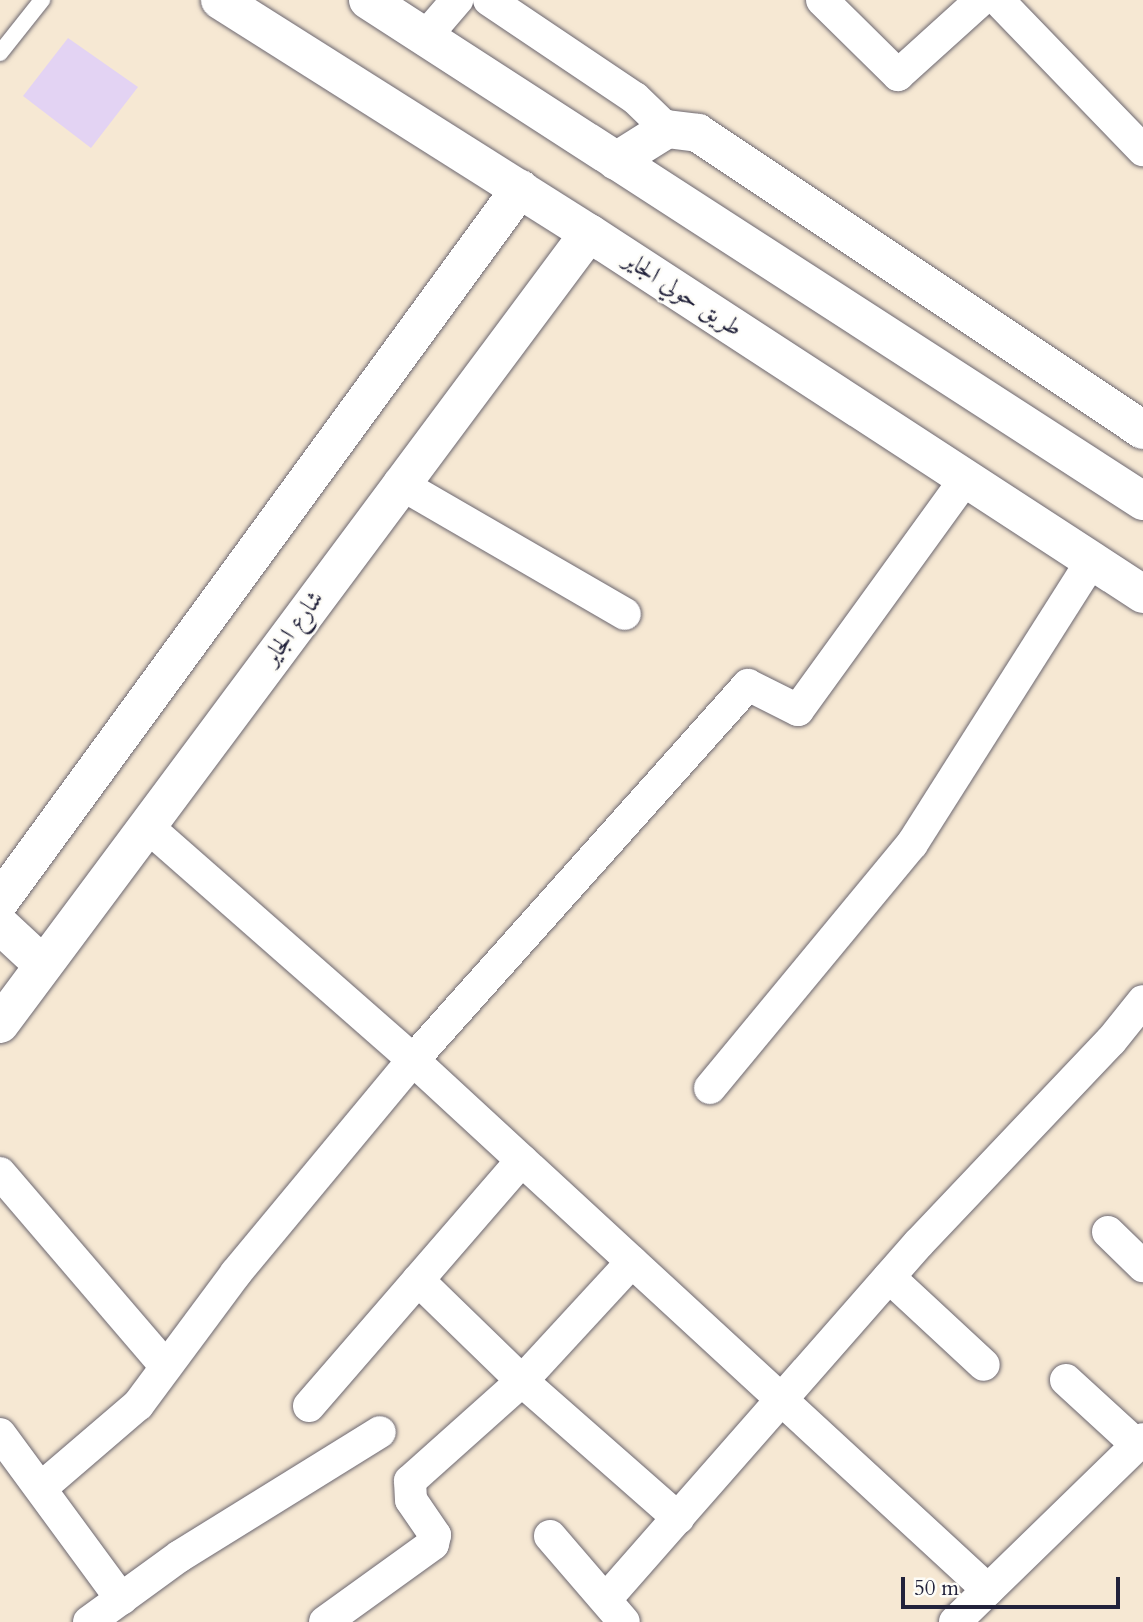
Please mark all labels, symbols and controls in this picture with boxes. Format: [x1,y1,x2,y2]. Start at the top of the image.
street label: طريق حولي الجاير [618,245,748,343]
street label: شارع الجاير [256,585,330,671]
scale bar [905,1562,1124,1606]
text: 50 m [914,1574,959,1603]

